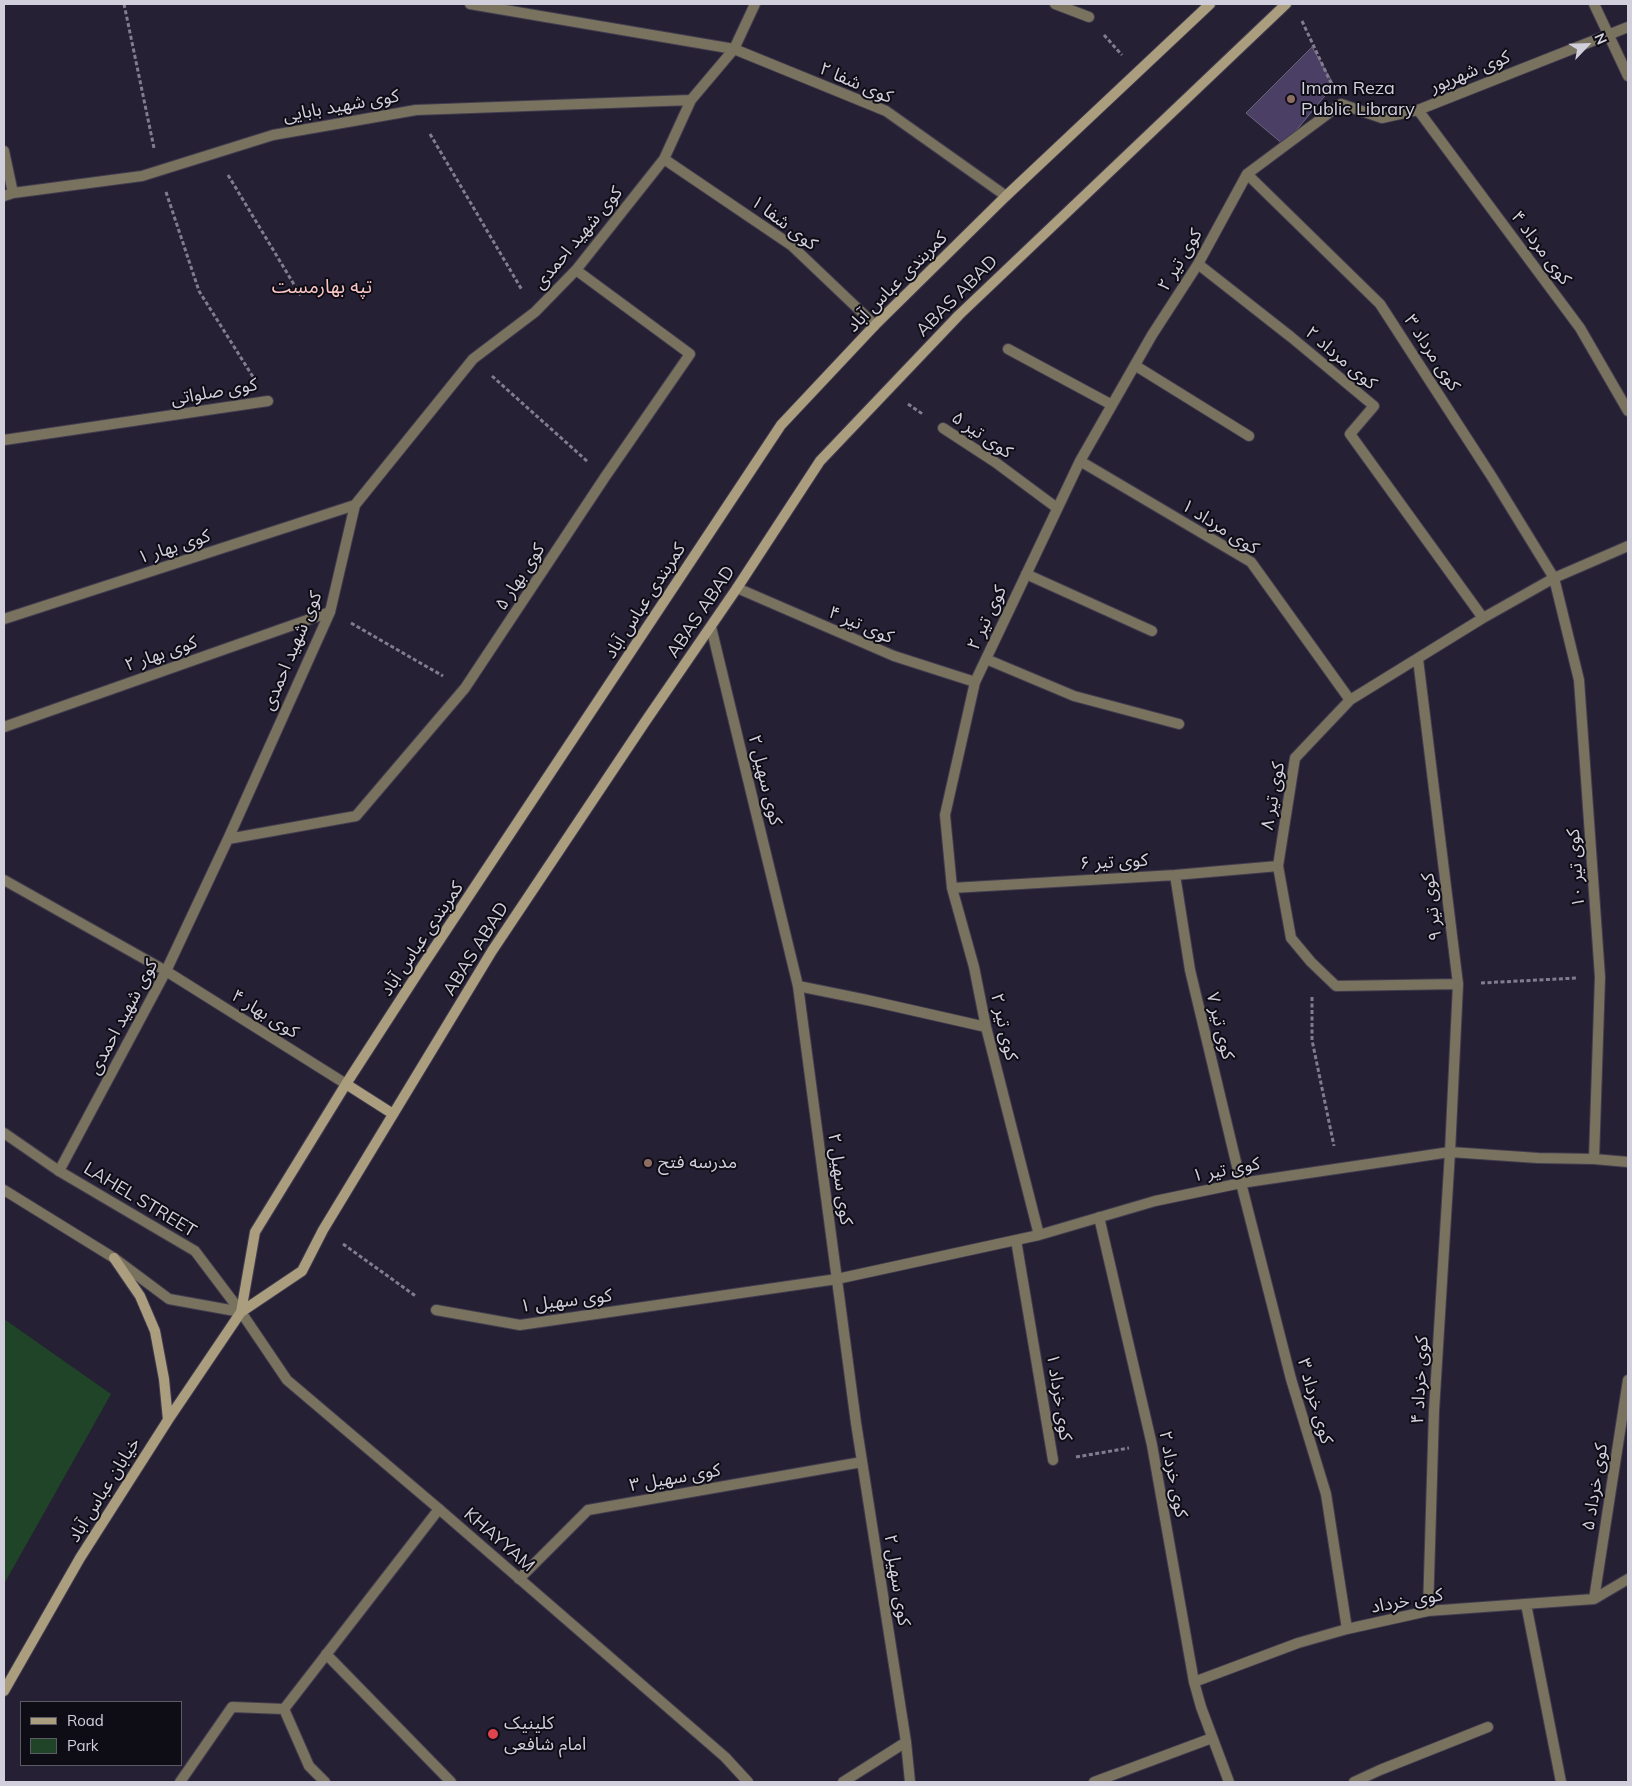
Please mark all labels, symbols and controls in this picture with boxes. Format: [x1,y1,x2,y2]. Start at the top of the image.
north arrow [1562,20,1612,70]
text: N [1590,30,1611,47]
street label: کوی شهریور [1427,46,1513,98]
street label: کوی شفا ۲ [816,58,896,108]
place label: Imam Reza Public Library [1301,78,1415,120]
street label: کوی شهید بابایی [281,85,401,127]
marker: Imam Reza Public Library [1285,93,1297,105]
street label: کوی شهید احمدی [529,182,627,294]
street label: کوی شفا ۱ [747,191,821,255]
street label: کوی مرداد ۴ [1506,207,1576,289]
street label: کوی تیر ۲ [1153,225,1207,295]
street label: کمربندی عباس آباد [842,227,952,337]
street label: ABAS ABAD [912,251,1002,341]
district label: تپه بهارمست [272,276,372,298]
street label: کوی مرداد ۳ [1399,311,1465,395]
street label: کوی مرداد ۲ [1301,322,1381,394]
street label: کوی صلواتی [169,374,259,410]
street label: کوی تیر ۵ [948,407,1016,463]
street label: کوی مرداد ۱ [1177,495,1263,559]
street label: کوی بهار ۱ [135,525,213,569]
street label: کمربندی عباس آباد [600,539,690,663]
street label: کوی بهار ۵ [490,540,550,614]
street label: ABAS ABAD [662,562,740,662]
street label: کوی تیر ۲ [963,582,1011,654]
street label: کوی شهید احمدی [257,588,327,714]
street label: کوی تیر ۴ [825,602,897,648]
street label: کوی بهار ۲ [122,632,200,676]
street label: کوی سهیل ۲ [743,733,787,827]
street label: کوی تیر ۸ [1256,760,1290,832]
street label: کوی تیر ۱۰ [1562,828,1590,908]
street label: کوی تیر ۶ [1079,849,1149,875]
street label: کوی تیر ۹ [1417,872,1447,942]
street label: کمربندی عباس آباد [376,878,468,1000]
street label: ABAS ABAD [439,898,513,1000]
street label: کوی شهید احمدی [84,956,162,1078]
street label: کوی بهار ۴ [227,985,303,1043]
street label: کوی تیر ۷ [1201,990,1239,1062]
street label: کوی تیر ۲ [986,991,1022,1063]
street label: کوی سهیل ۲ [823,1132,857,1226]
place label: مدرسه فتح [658,1152,737,1174]
street label: کوی تیر ۱ [1190,1153,1262,1187]
marker: مدرسه فتح [642,1157,654,1169]
street label: LAHEL STREET [80,1158,200,1242]
street label: کوی سهیل ۱ [519,1285,613,1317]
street label: کوی خرداد ۴ [1407,1336,1433,1424]
street label: کوی خرداد ۱ [1041,1352,1077,1442]
street label: کوی خرداد ۳ [1292,1356,1338,1446]
street label: کوی خرداد ۲ [1154,1429,1192,1519]
street label: خیابان عباس آباد [63,1434,145,1546]
street label: کوی خرداد ۵ [1577,1442,1613,1532]
street label: کوی سهیل ۳ [628,1459,722,1497]
street label: KHAYYAM [459,1503,539,1577]
street label: کوی سهیل ۲ [879,1533,915,1627]
street label: کوی خرداد [1369,1584,1445,1618]
legend [20,1701,182,1766]
text: Road [67,1711,104,1730]
place label: کلینیک امام شافعی [504,1713,586,1756]
marker: کلینیک امام شافعی [486,1727,500,1741]
text: Park [67,1736,99,1755]

